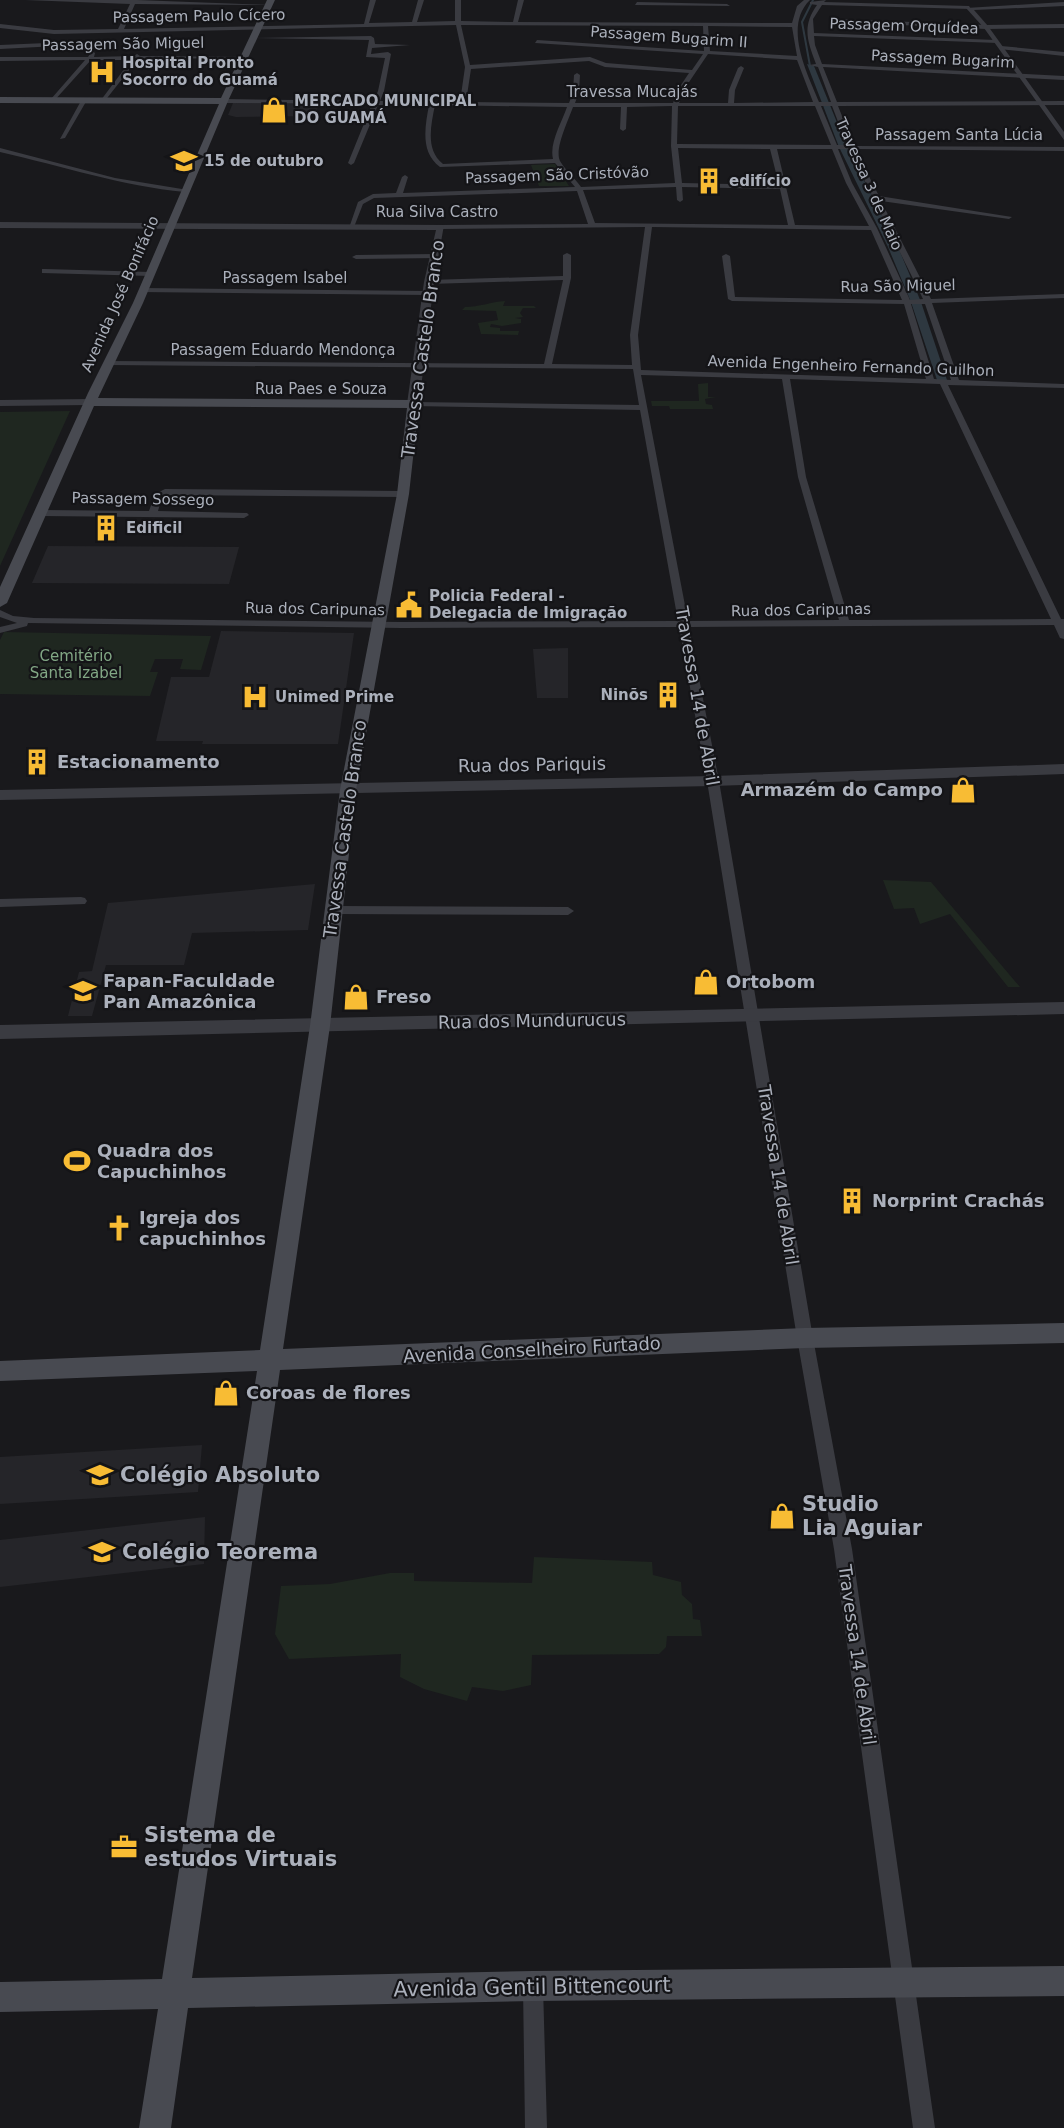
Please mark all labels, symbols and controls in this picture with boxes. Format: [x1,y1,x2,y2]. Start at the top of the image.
street label: Passagem Paulo Cícero [112,5,286,27]
street label: Passagem Orquídea [829,14,979,38]
street label: Passagem Bugarim II [590,23,748,51]
street label: Passagem São Miguel [41,34,205,54]
street label: Passagem Bugarim [871,46,1015,72]
place label: Hospital Pronto Socorro do Guamá [122,54,278,89]
hospital icon: Hospital Pronto Socorro do Guamá [87,57,117,87]
street label: Travessa Mucajás [565,83,698,101]
place label: MERCADO MUNICIPAL DO GUAMÁ [294,92,477,127]
shop icon: MERCADO MUNICIPAL DO GUAMÁ [259,95,289,125]
street label: Travessa 3 de Maio [831,114,906,253]
street label: Passagem Santa Lúcia [875,126,1043,144]
school or university icon: 15 de outubro [169,146,199,176]
place label: 15 de outubro [204,152,324,170]
street label: Passagem São Cristóvão [465,163,649,187]
building icon: edifício [694,166,724,196]
place label: edifício [729,172,791,190]
street label: Rua Silva Castro [376,203,498,221]
street label: Avenida José Bonifácio [77,213,163,375]
street label: Travessa Castelo Branco [397,239,448,460]
street label: Passagem Isabel [223,269,347,287]
street label: Rua São Miguel [840,276,956,296]
street label: Passagem Eduardo Mendonça [171,341,395,359]
street label: Avenida Engenheiro Fernando Guilhon [707,352,995,380]
street label: Rua Paes e Souza [255,380,387,398]
street label: Passagem Sossego [71,489,215,509]
building icon: Edificil [91,513,121,543]
place label: Edificil [126,519,182,537]
place label: Policia Federal - Delegacia de Imigração [429,587,627,622]
public building icon: Policia Federal - Delegacia de Imigração [394,590,424,620]
street label: Rua dos Caripunas [245,599,385,619]
street label: Rua dos Caripunas [731,600,871,620]
street label: Travessa 14 de Abril [671,603,724,787]
park label: Cemitério Santa Izabel [30,647,122,682]
building icon: Ninõs [653,680,683,710]
hospital icon: Unimed Prime [240,682,270,712]
place label: Ninõs [600,686,648,704]
place label: Unimed Prime [275,688,394,706]
street label: Travessa Castelo Branco [319,719,370,940]
building icon: Estacionamento [22,747,52,777]
place label: Estacionamento [57,751,220,772]
street label: Rua dos Pariquis [458,753,606,776]
shop icon: Armazém do Campo [948,775,978,805]
place label: Armazém do Campo [741,779,943,800]
shop icon: Ortobom [691,967,721,997]
place label: Fapan-Faculdade Pan Amazônica [103,970,275,1012]
place label: Ortobom [726,971,815,992]
school or university icon: Fapan-Faculdade Pan Amazônica [68,976,98,1006]
shop icon: Freso [341,982,371,1012]
place label: Freso [376,986,431,1007]
street label: Rua dos Mundurucus [438,1008,626,1033]
street label: Travessa 14 de Abril [754,1082,803,1266]
place label: Quadra dos Capuchinhos [97,1140,226,1182]
sports icon: Quadra dos Capuchinhos [62,1146,92,1176]
building icon: Norprint Crachás [837,1186,867,1216]
place label: Norprint Crachás [872,1190,1045,1211]
place label: Igreja dos capuchinhos [139,1207,266,1249]
church icon: Igreja dos capuchinhos [104,1213,134,1243]
street label: Avenida Conselheiro Furtado [403,1332,661,1367]
shop icon: Coroas de flores [211,1378,241,1408]
place label: Coroas de flores [246,1382,411,1403]
school or university icon: Colégio Absoluto [85,1460,115,1490]
place label: Colégio Absoluto [120,1463,320,1487]
place label: Studio Lia Aguiar [802,1492,923,1540]
shop icon: Studio Lia Aguiar [767,1501,797,1531]
school or university icon: Colégio Teorema [87,1537,117,1567]
place label: Colégio Teorema [122,1540,318,1564]
street label: Travessa 14 de Abril [834,1562,881,1747]
place label: Sistema de estudos Virtuais [144,1823,337,1871]
office icon: Sistema de estudos Virtuais [109,1832,139,1862]
street label: Avenida Gentil Bittencourt [393,1973,671,2001]

